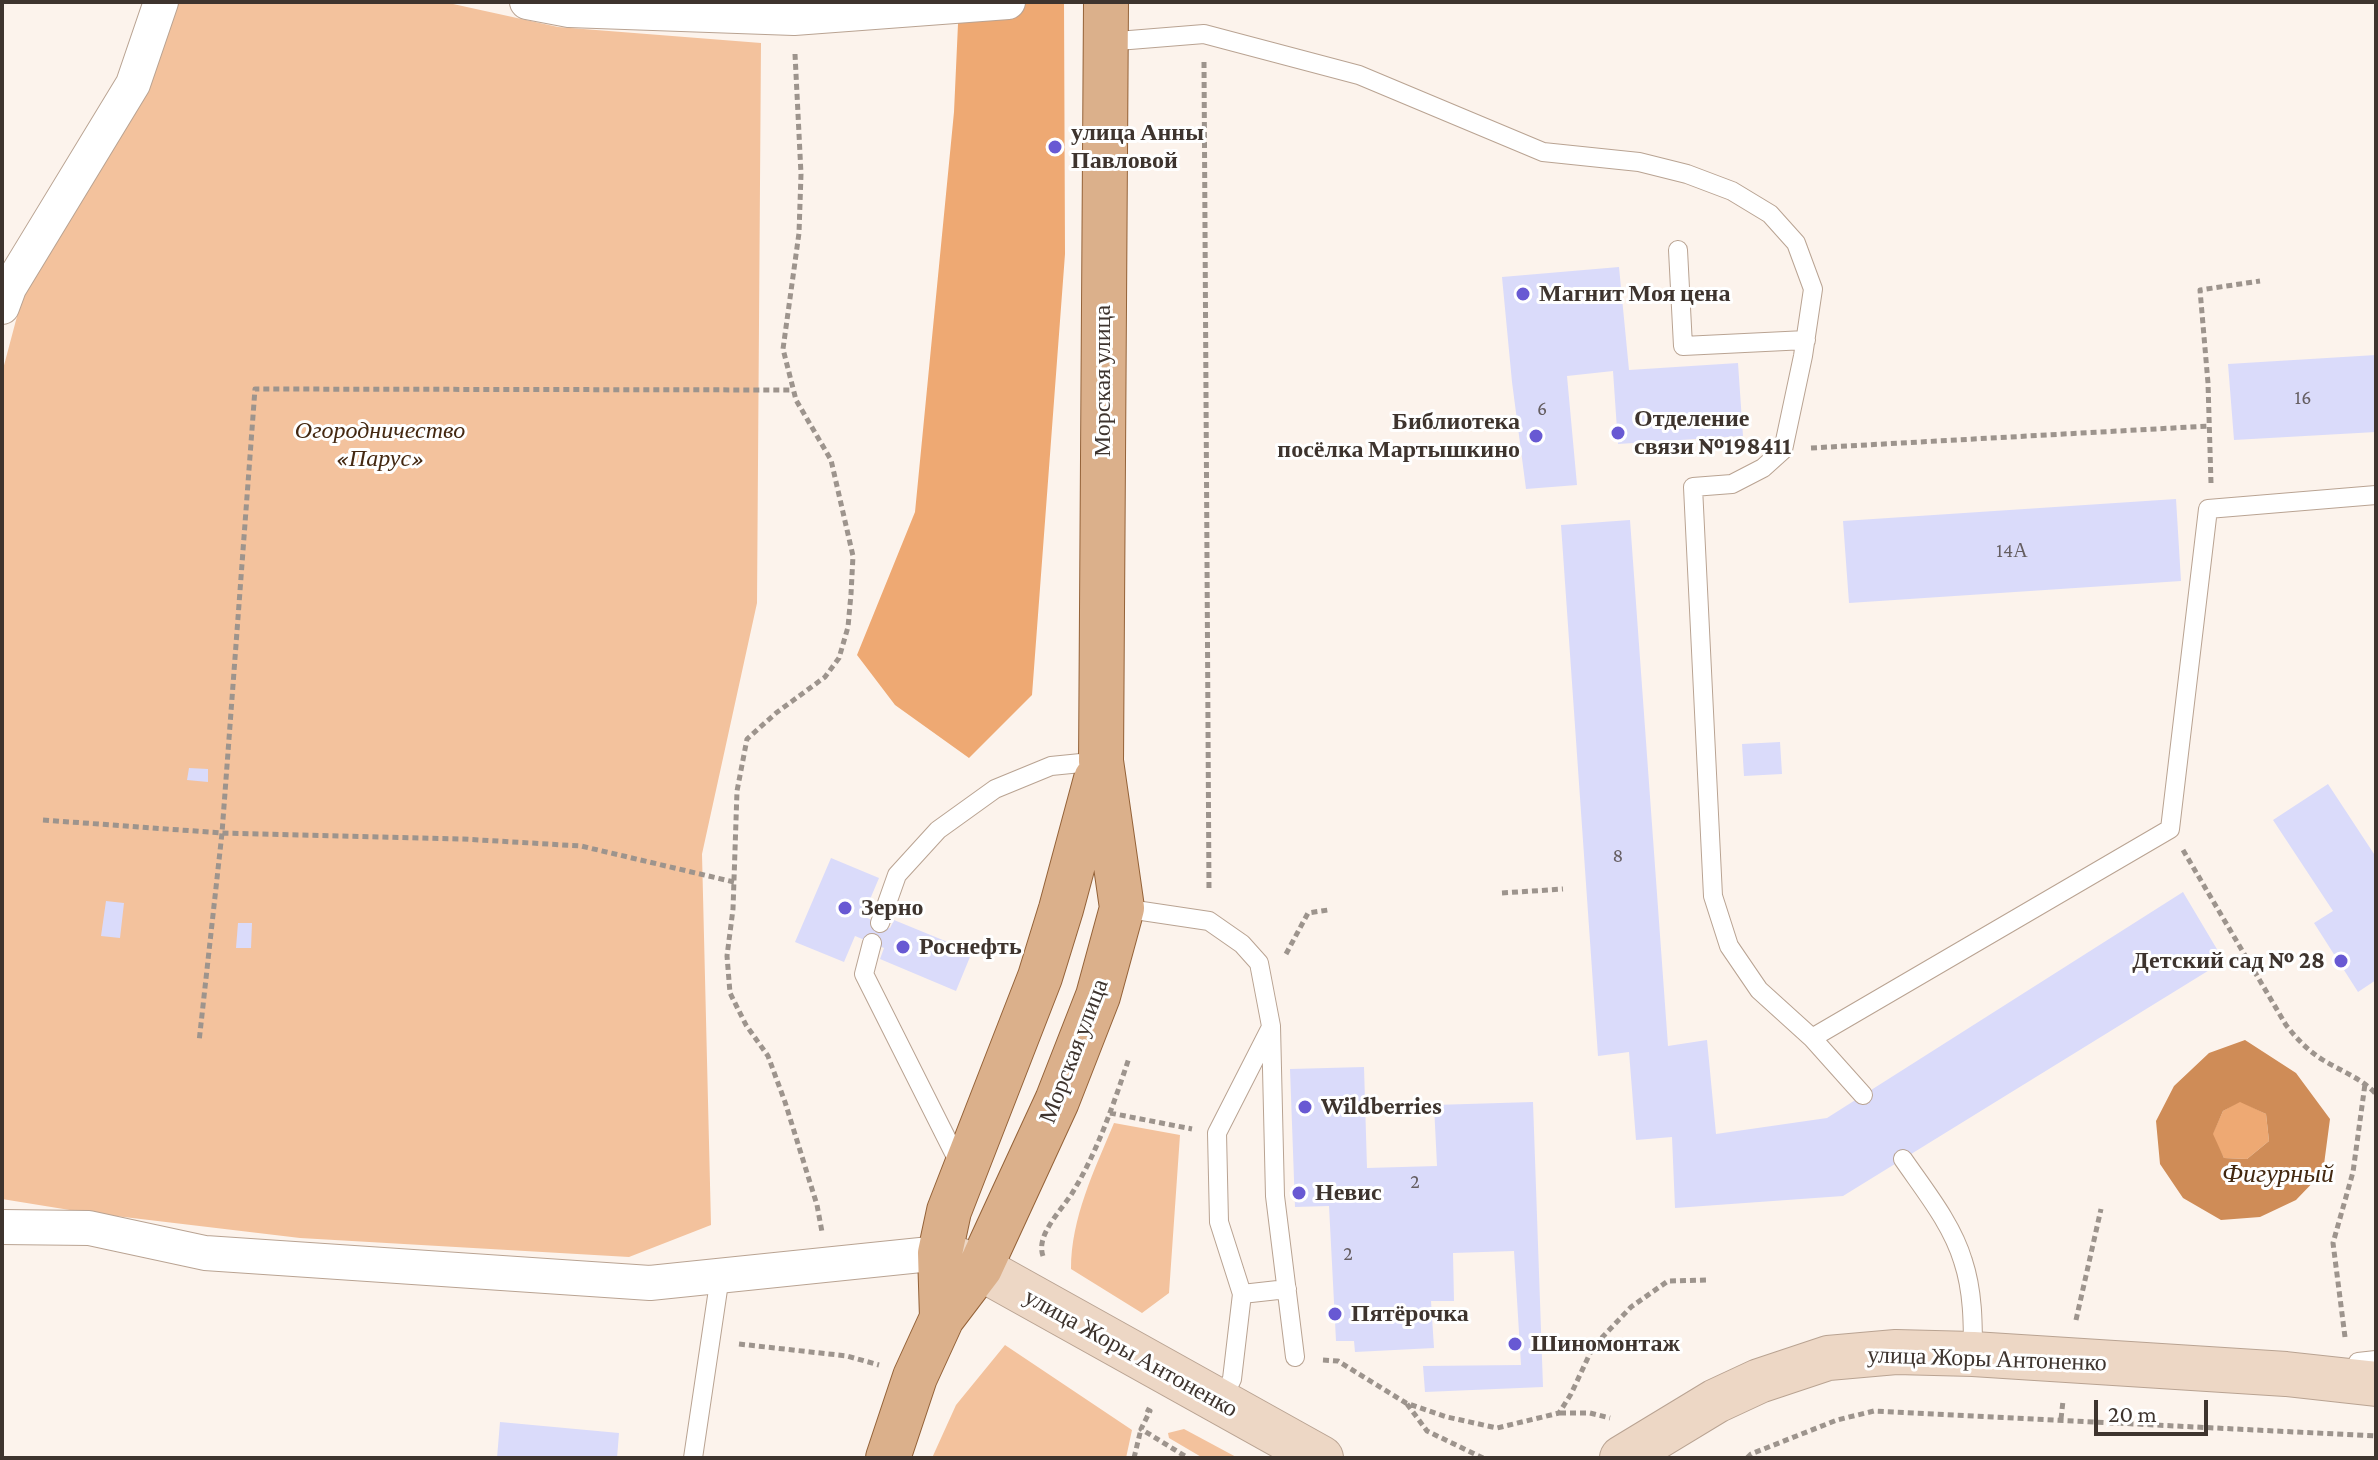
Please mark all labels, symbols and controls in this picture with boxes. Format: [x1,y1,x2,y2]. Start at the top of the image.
place label: улица Анны Павловой [1071,119,1204,175]
marker: улица Анны Павловой [1046,138,1064,156]
place label: Магнит Моя цена [1539,280,1730,308]
marker: Магнит Моя цена [1514,285,1532,303]
street label: Морская улица [1089,305,1117,457]
house number: 16 [2295,386,2311,410]
house number: 6 [1537,397,1547,421]
place label: Отделение связи №198411 [1634,405,1791,461]
place label: Библиотека посёлка Мартышкино [1277,408,1520,464]
park label: Огородничество «Парус» [295,417,465,473]
marker: Отделение связи №198411 [1609,424,1627,442]
marker: Библиотека посёлка Мартышкино [1527,427,1545,445]
house number: 14А [1996,539,2028,563]
house number: 8 [1613,844,1623,868]
place label: Зерно [861,894,923,922]
marker: Зерно [836,899,854,917]
place label: Роснефть [919,933,1022,961]
marker: Роснефть [894,938,912,956]
place label: Детский сад № 28 [2132,947,2325,975]
marker: Детский сад № 28 [2332,952,2350,970]
street label: Морская улица [1033,975,1115,1127]
place label: Wildberries [1321,1093,1442,1121]
marker: Wildberries [1296,1098,1314,1116]
water label: Фигурный [2222,1158,2334,1190]
house number: 2 [1410,1170,1420,1194]
place label: Невис [1315,1179,1382,1207]
marker: Невис [1290,1184,1308,1202]
house number: 2 [1343,1242,1353,1266]
street label: улица Жоры Антоненко [1019,1282,1243,1424]
place label: Пятёрочка [1351,1300,1469,1328]
marker: Пятёрочка [1326,1305,1344,1323]
place label: Шиномонтаж [1531,1330,1680,1358]
marker: Шиномонтаж [1506,1335,1524,1353]
street label: улица Жоры Антоненко [1867,1340,2107,1378]
scale bar [2098,1384,2212,1434]
text: 20 m [2108,1400,2157,1427]

